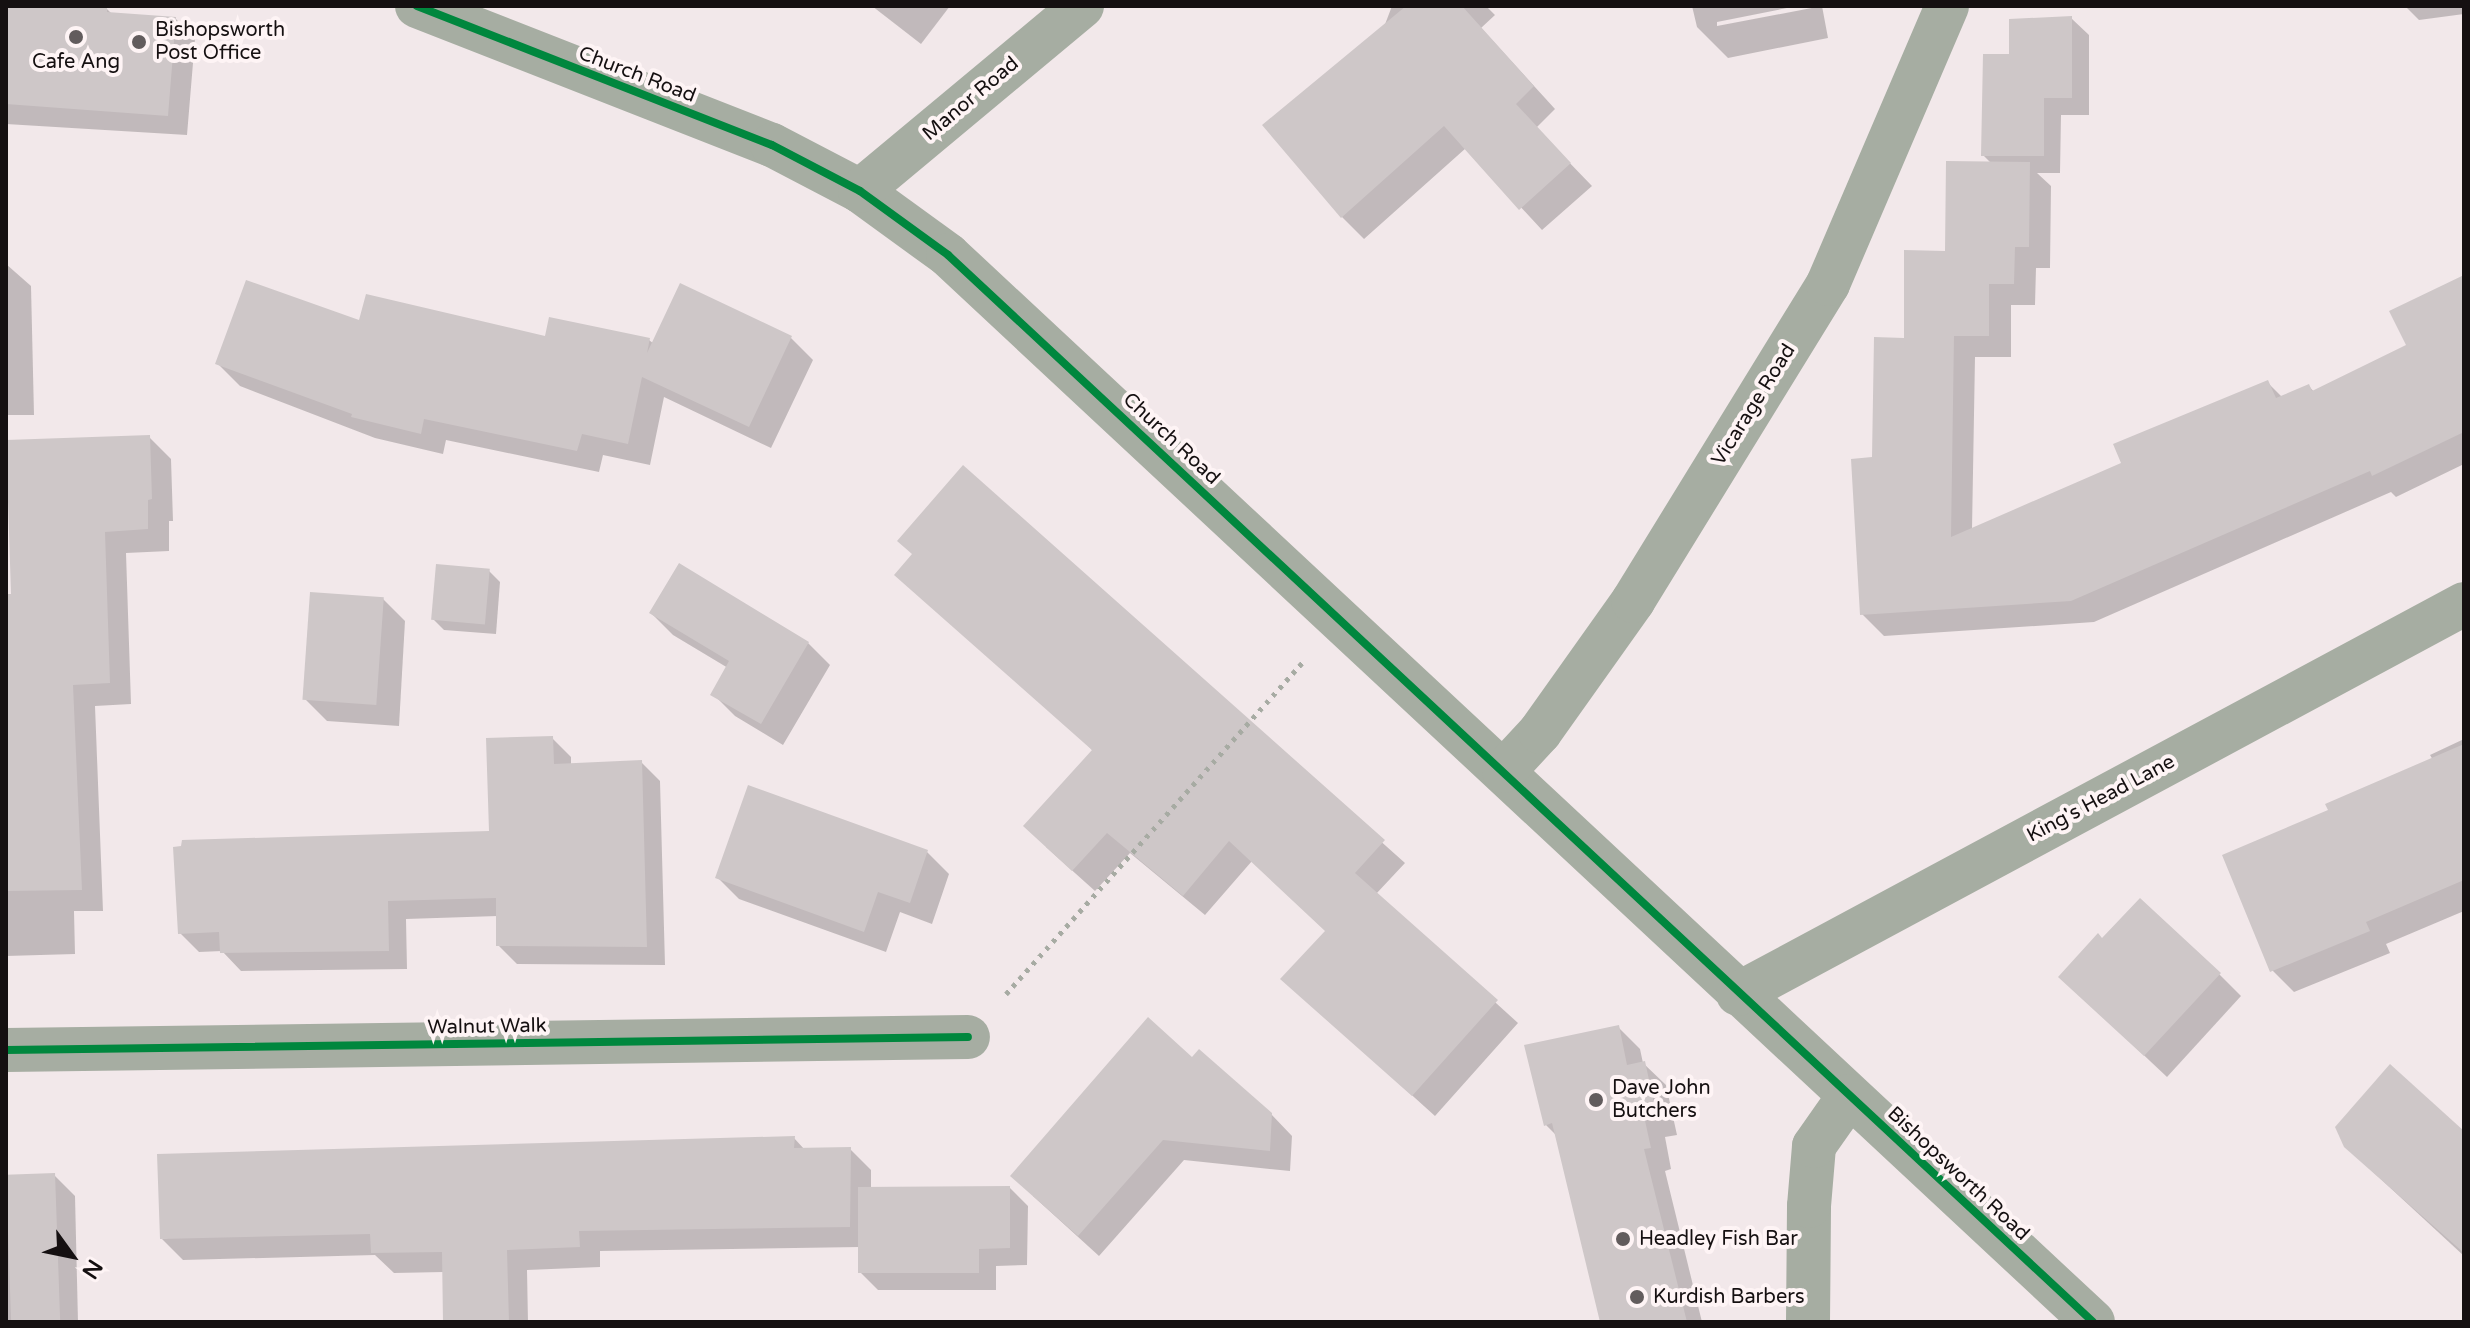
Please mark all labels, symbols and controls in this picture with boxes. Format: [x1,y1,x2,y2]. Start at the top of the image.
place label: Bishopsworth Post Office [155,18,285,65]
marker: Cafe Ang [67,28,85,46]
marker: Bishopsworth Post Office [130,33,148,51]
street label: Church Road [575,42,699,108]
place label: Cafe Ang [32,50,120,74]
street label: Manor Road [918,52,1024,146]
street label: Vicarage Road [1707,340,1801,470]
street label: Church Road [1118,388,1224,490]
street label: King's Head Lane [2023,750,2179,848]
street label: Walnut Walk [427,1014,547,1040]
place label: Dave John Butchers [1612,1076,1711,1123]
marker: Dave John Butchers [1587,1091,1605,1109]
street label: Bishopsworth Road [1882,1102,2034,1246]
north arrow [32,1216,112,1296]
place label: Headley Fish Bar [1639,1227,1798,1251]
marker: Headley Fish Bar [1614,1230,1632,1248]
text: N [76,1255,108,1284]
place label: Kurdish Barbers [1653,1285,1804,1309]
marker: Kurdish Barbers [1628,1288,1646,1306]

